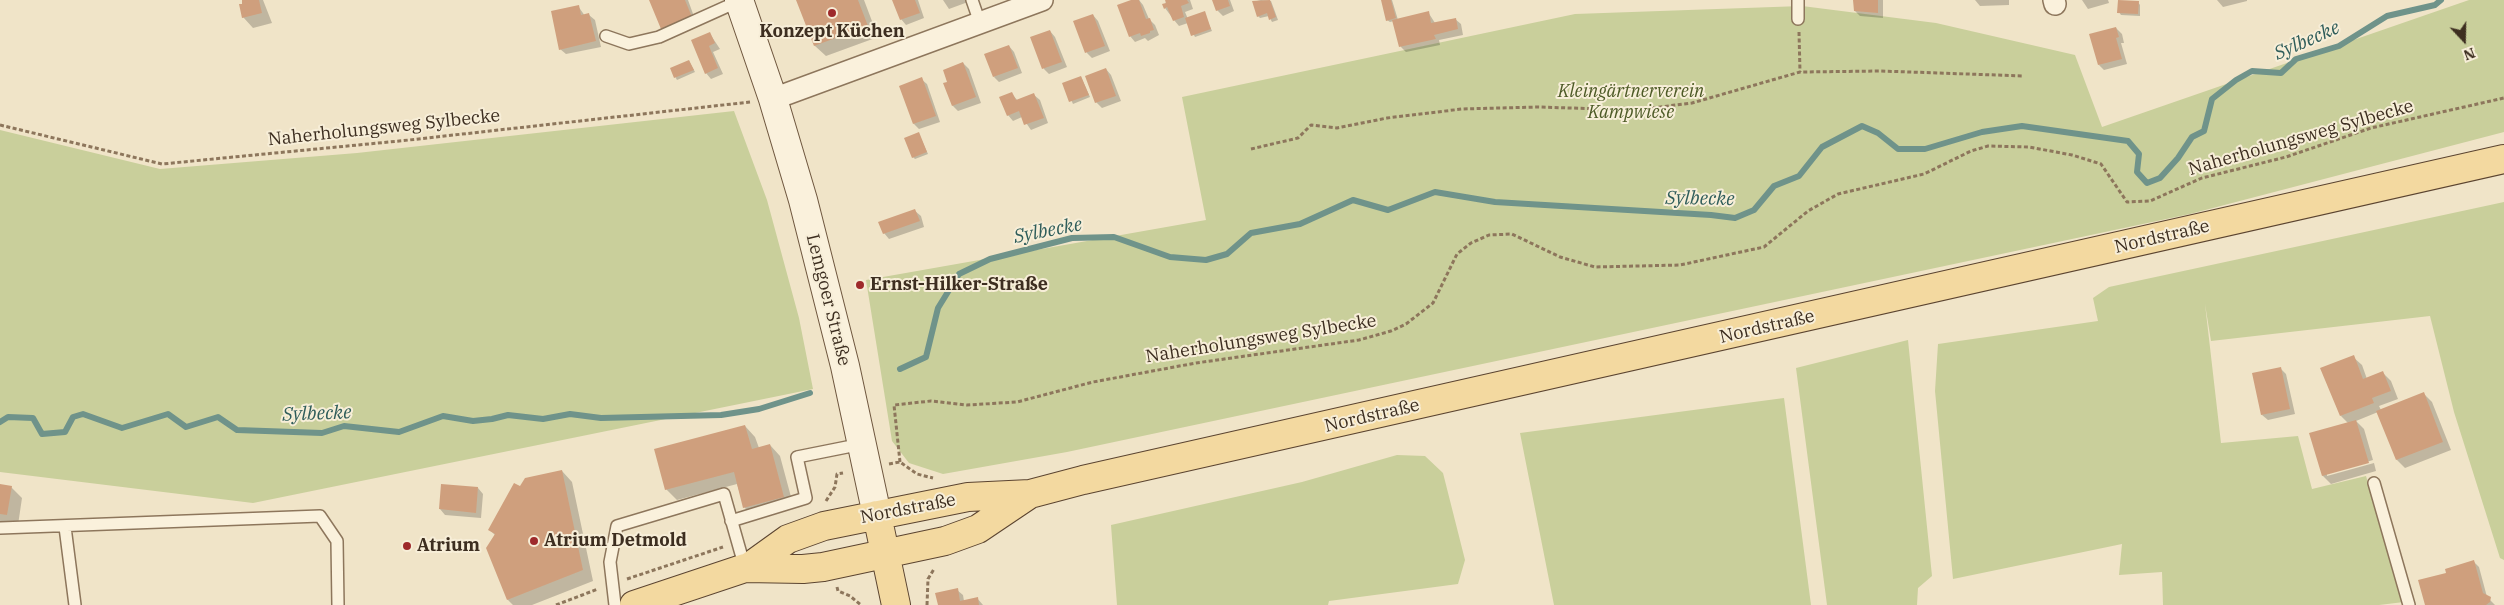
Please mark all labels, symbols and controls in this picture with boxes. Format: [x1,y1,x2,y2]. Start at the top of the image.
marker: Konzept Küchen [826,7,838,19]
north arrow [2439,15,2489,65]
water label: Sylbecke [2271,16,2343,66]
place label: Konzept Küchen [759,21,905,43]
text: N [2461,44,2478,64]
park label: Kleingärtnerverein Kampwiese [1558,81,1704,124]
street label: Naherholungsweg Sylbecke [2186,95,2416,181]
street label: Naherholungsweg Sylbecke [267,105,501,151]
water label: Sylbecke [1665,187,1735,211]
water label: Sylbecke [1012,213,1084,249]
street label: Nordstraße [2112,216,2212,258]
street label: Lemgoer Straße [801,232,855,368]
place label: Ernst-Hilker-Straße [870,274,1048,296]
marker: Ernst-Hilker-Straße [854,279,866,291]
street label: Nordstraße [1717,306,1817,348]
street label: Naherholungsweg Sylbecke [1144,310,1378,368]
street label: Nordstraße [1322,395,1422,437]
water label: Sylbecke [282,401,352,427]
street label: Nordstraße [858,489,958,529]
place label: Atrium Detmold [544,530,687,552]
place label: Atrium [417,535,480,557]
marker: Atrium Detmold [528,535,540,547]
marker: Atrium [401,540,413,552]

